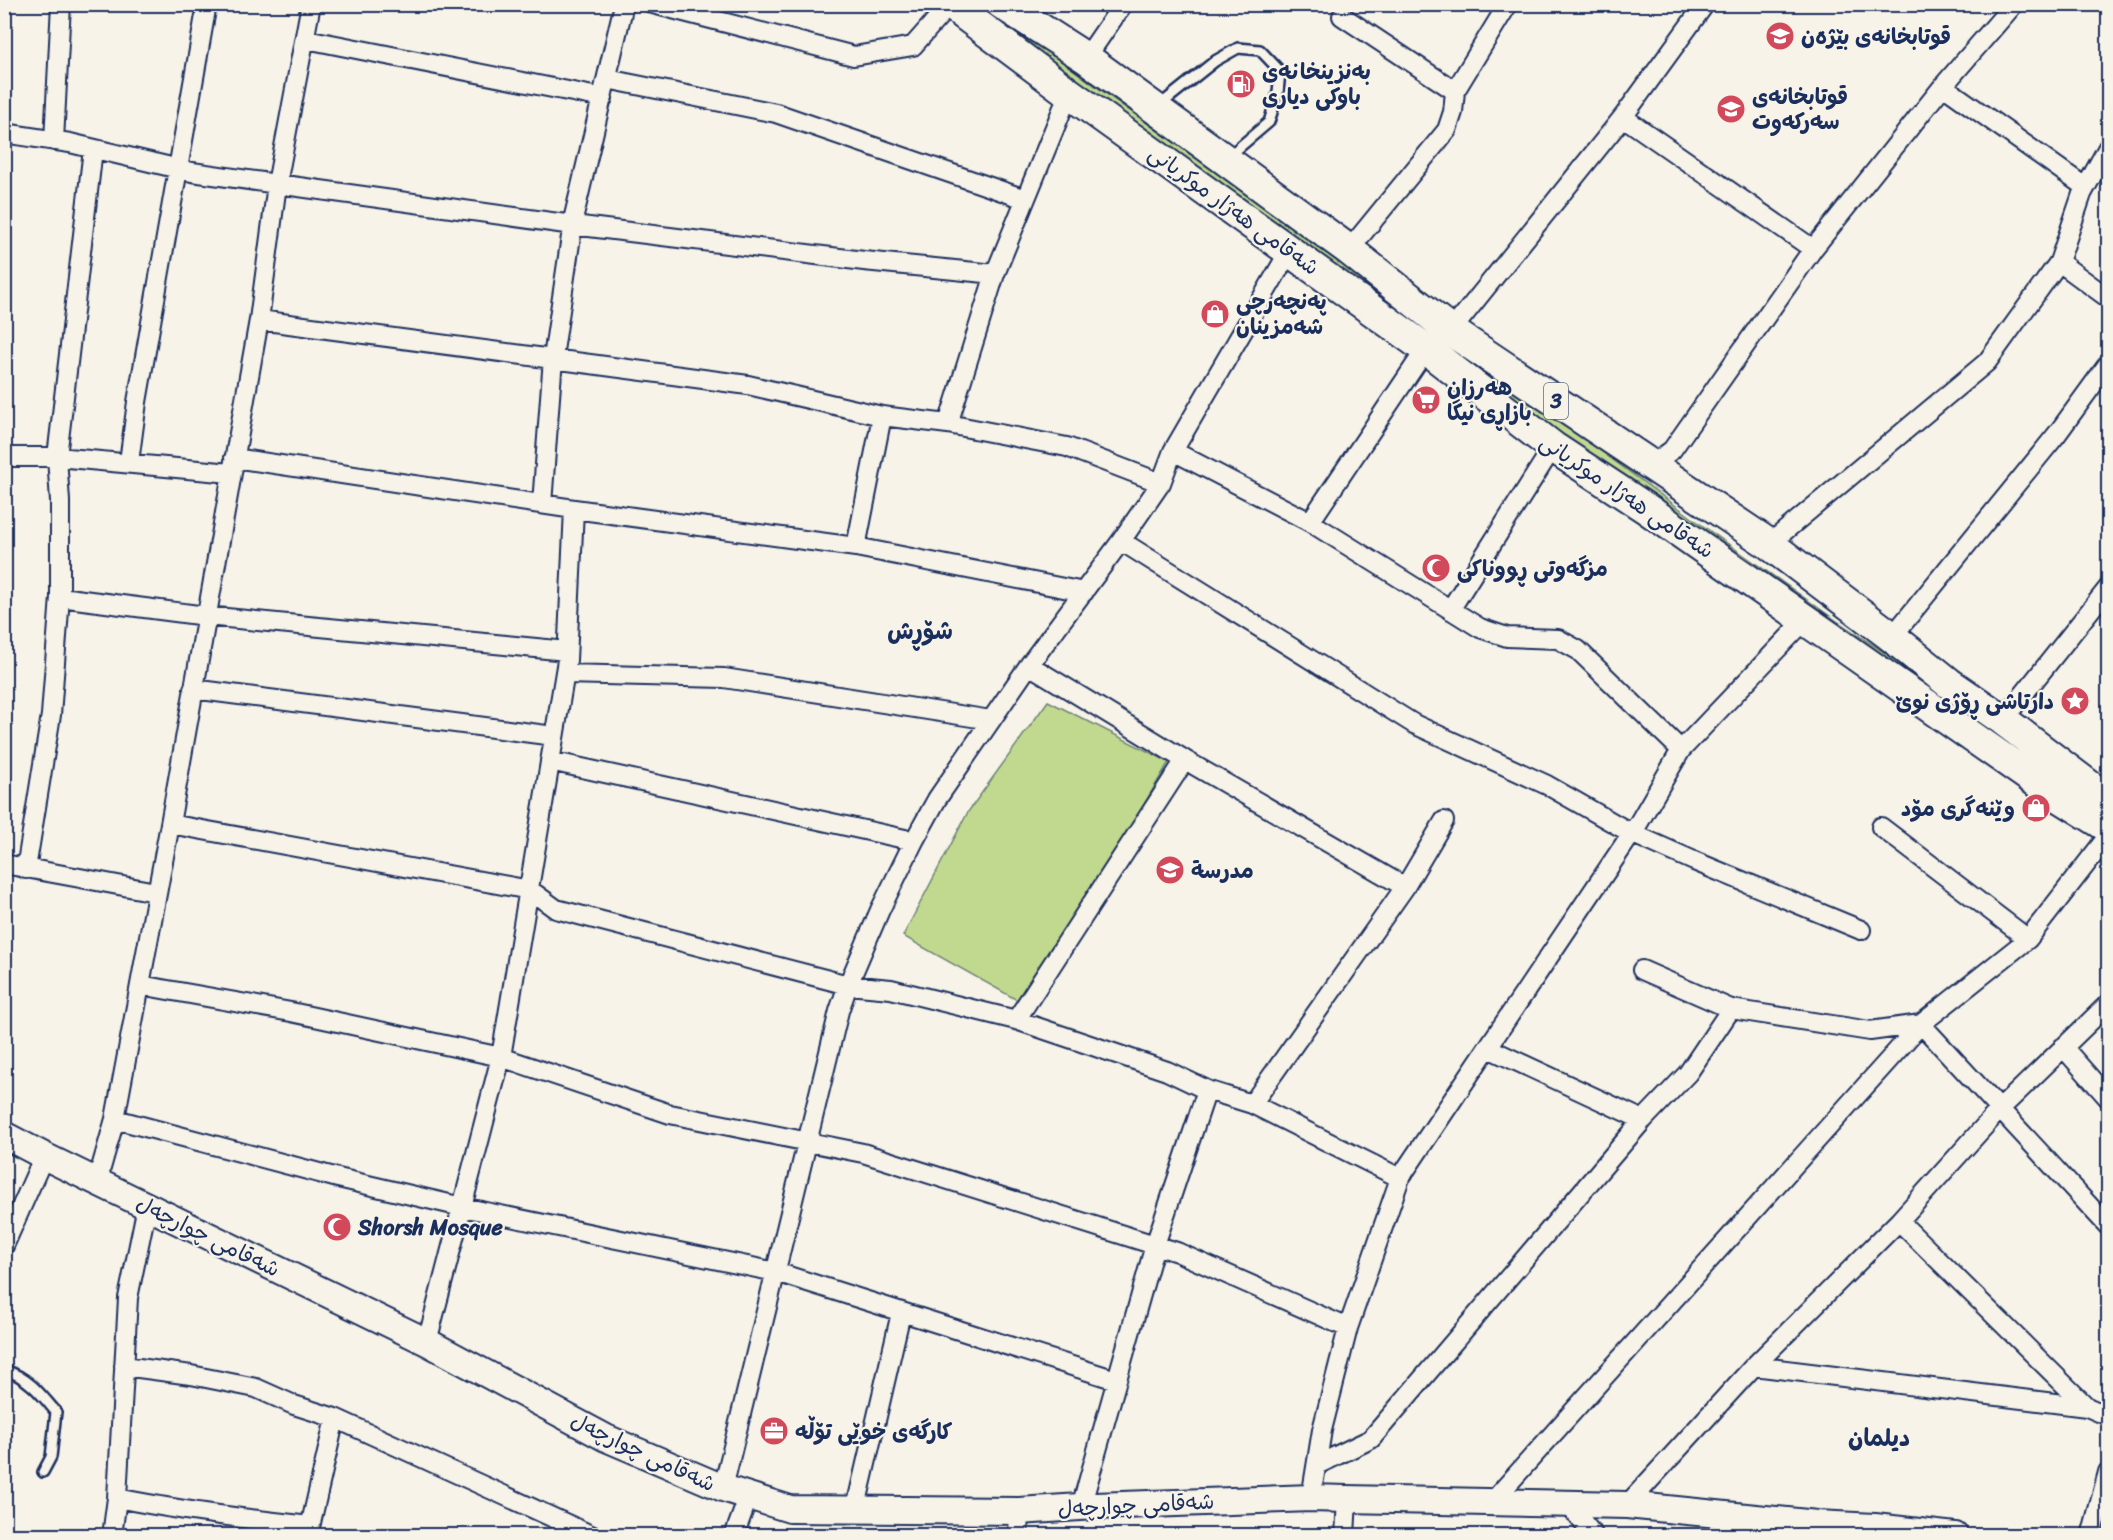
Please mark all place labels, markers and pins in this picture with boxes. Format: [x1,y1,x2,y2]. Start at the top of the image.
place label: قوتابخانەی بێژەن [1801,17,1951,56]
school or university icon: قوتابخانەی بێژەن [1764,20,1796,52]
place label: بەنزینخانەی باوکی دیاری [1262,52,1371,116]
fuel station icon: بەنزینخانەی باوکی دیاری [1225,68,1257,100]
place label: قوتابخانەی سەرکەوت [1752,77,1848,141]
school or university icon: قوتابخانەی سەرکەوت [1715,93,1747,125]
place label: پەنچەرچی شەمزینان [1236,282,1327,346]
shop icon: پەنچەرچی شەمزینان [1199,298,1231,330]
place label: هەرزان بازاڕی نیگا [1447,368,1532,432]
supermarket icon: هەرزان بازاڕی نیگا [1410,384,1442,416]
place label: مزگەوتی ڕووناکی [1457,549,1608,588]
mosque icon: مزگەوتی ڕووناکی [1420,552,1452,584]
place label: دارتاشی ڕۆژی نوێ [1895,682,2054,721]
place icon: دارتاشی ڕۆژی نوێ [2059,685,2091,717]
place label: وێنەگری مۆد [1901,789,2015,828]
shop icon: وێنەگری مۆد [2020,792,2052,824]
place label: مدرسة [1191,851,1254,890]
school or university icon: مدرسة [1154,854,1186,886]
place label: Shorsh Mosque [357,1208,504,1247]
mosque icon: Shorsh Mosque [321,1211,353,1243]
place label: کارگەی خوێی تۆڵە [795,1412,953,1451]
office icon: کارگەی خوێی تۆڵە [758,1415,790,1447]

